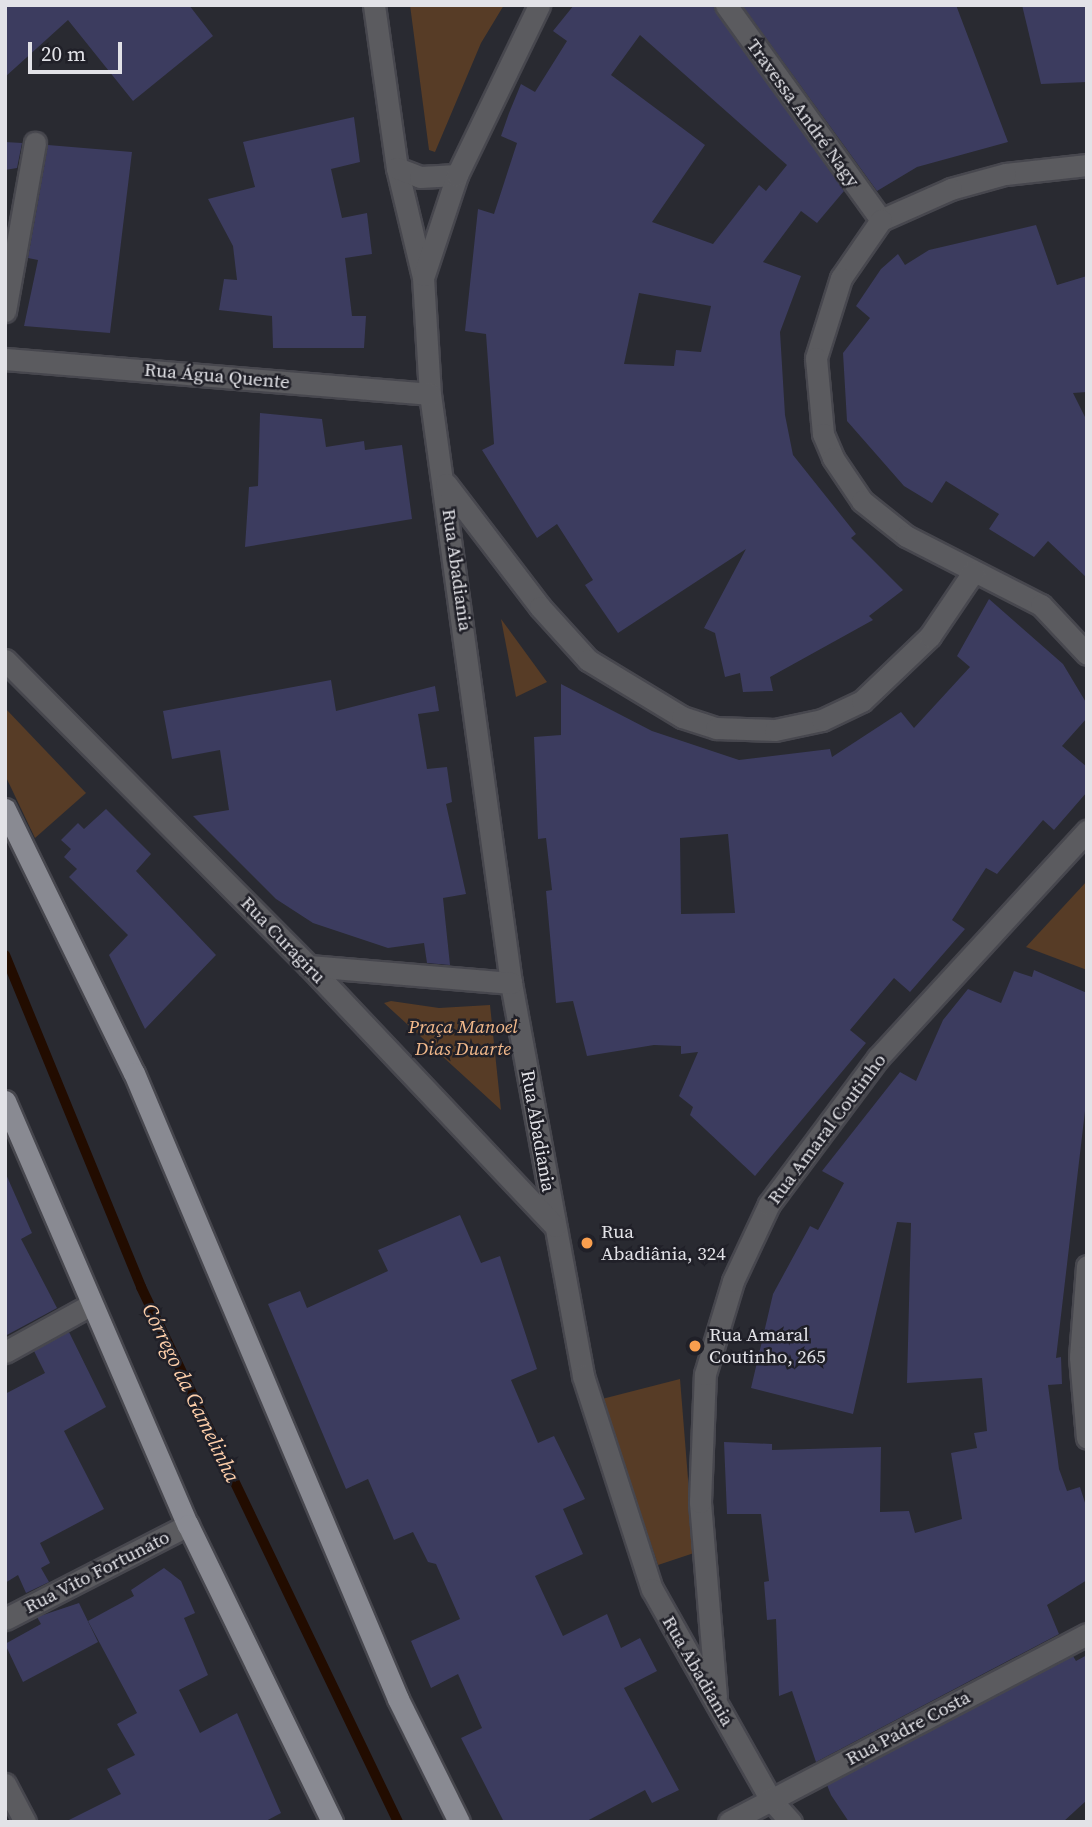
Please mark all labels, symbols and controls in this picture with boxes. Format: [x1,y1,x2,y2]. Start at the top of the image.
scale bar [32,28,126,72]
street label: Travessa André Nagy [742,35,864,191]
text: 20 m [41,39,86,68]
street label: Rua Água Quente [143,358,291,394]
street label: Rua Abadiania [437,507,477,633]
street label: Rua Curagiru [236,892,330,988]
park label: Praça Manoel Dias Duarte [408,1016,518,1060]
street label: Rua Amaral Coutinho [763,1049,891,1209]
street label: Rua Abadiania [516,1068,560,1194]
place label: Rua Abadiânia, 324 [601,1221,726,1265]
marker: Rua Abadiânia, 324 [579,1235,595,1251]
water label: Córrego da Gamelinha [137,1299,245,1487]
place label: Rua Amaral Coutinho, 265 [709,1324,826,1368]
marker: Rua Amaral Coutinho, 265 [687,1338,703,1354]
street label: Rua Vito Fortunato [20,1525,174,1619]
street label: Rua Abadiania [657,1612,739,1730]
street label: Rua Padre Costa [842,1686,974,1770]

